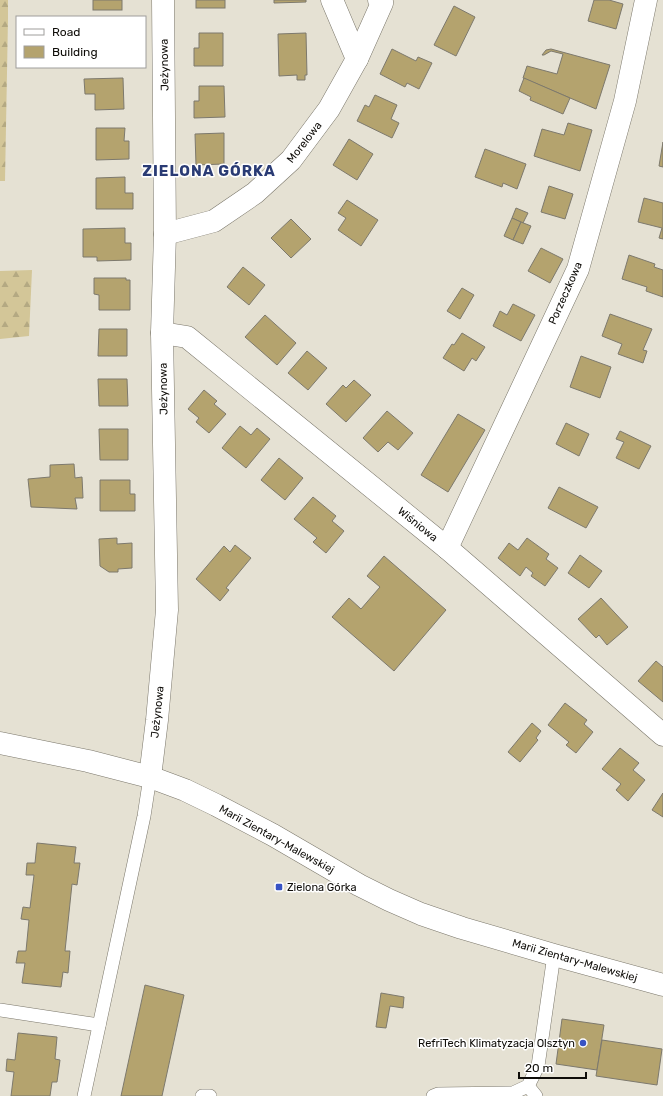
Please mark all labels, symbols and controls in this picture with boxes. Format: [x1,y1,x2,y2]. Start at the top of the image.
legend [16,16,146,68]
text: Road [52,25,80,39]
street label: Jeżynowa [158,39,171,91]
text: Building [52,45,98,59]
street label: Morelowa [284,119,325,166]
district label: ZIELONA GÓRKA [142,162,276,180]
street label: Porzeczkowa [546,260,585,327]
street label: Jeżynowa [157,363,170,415]
street label: Wiśniowa [395,504,440,544]
street label: Jeżynowa [148,685,167,739]
street label: Marii Zientary-Malewskiej [217,802,337,877]
place label: Zielona Górka [287,881,356,894]
marker: Zielona Górka [274,882,284,892]
street label: Marii Zientary-Malewskiej [511,936,639,985]
place label: RefriTech Klimatyzacja Olsztyn [418,1037,575,1050]
marker: RefriTech Klimatyzacja Olsztyn [578,1038,588,1048]
scale bar [519,1054,586,1080]
text: 20 m [525,1061,553,1075]

